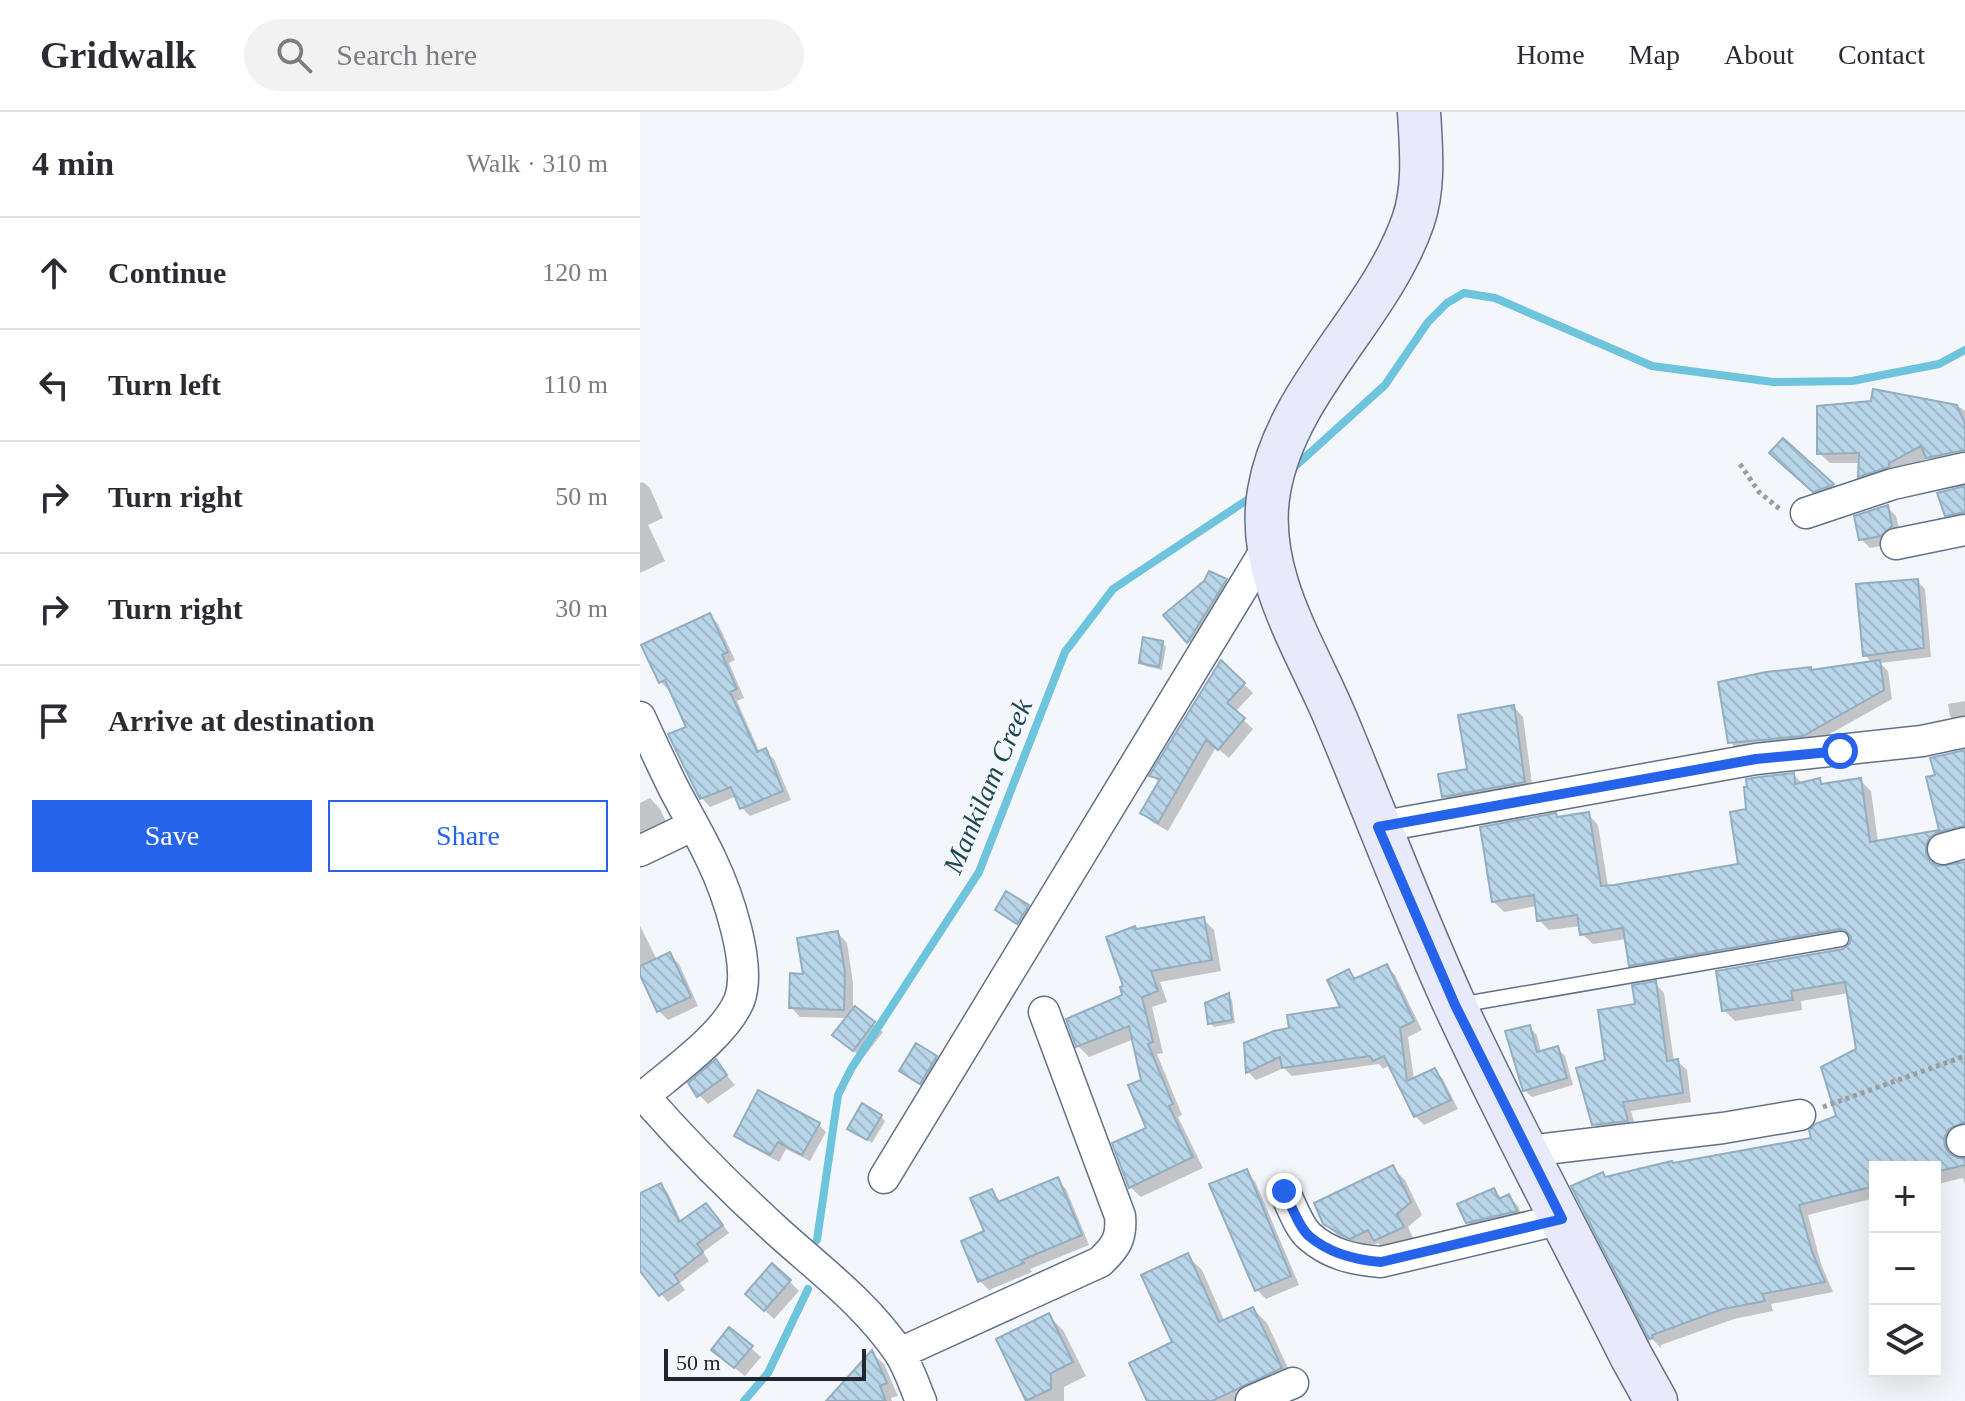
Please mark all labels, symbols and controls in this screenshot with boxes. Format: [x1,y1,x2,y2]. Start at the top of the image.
search box [244,19,804,91]
icon: search [272,33,316,77]
text: Gridwalk [40,34,196,76]
text: Search here [336,38,477,71]
text: Home [1516,39,1585,70]
text: Map [1629,39,1680,70]
text: About [1724,39,1794,70]
text: Contact [1838,39,1925,70]
text: 4 min [32,145,114,182]
text: Walk · 310 m [466,149,608,178]
icon: ahead [32,251,76,295]
text: Continue [108,256,226,289]
text: 120 m [542,258,608,287]
icon: left [32,363,76,407]
text: Turn left [108,368,221,401]
text: 110 m [543,370,608,399]
icon: right [32,475,76,519]
text: Turn right [108,480,243,513]
text: 50 m [555,482,608,511]
icon: right [32,587,76,631]
text: Turn right [108,592,243,625]
text: 30 m [555,594,608,623]
water label: Mankilam Creek [936,694,1038,879]
icon: arrive [32,699,76,743]
text: Arrive at destination [108,704,375,737]
route start [1822,733,1858,769]
button: Save [32,800,312,872]
button: Share [328,800,608,872]
map controls [1869,1161,1941,1377]
button: + [1869,1161,1941,1233]
route end [1266,1173,1302,1209]
button: − [1869,1233,1941,1305]
button: layers [1869,1305,1941,1377]
scale bar [664,1345,866,1381]
text: 50 m [676,1350,721,1375]

